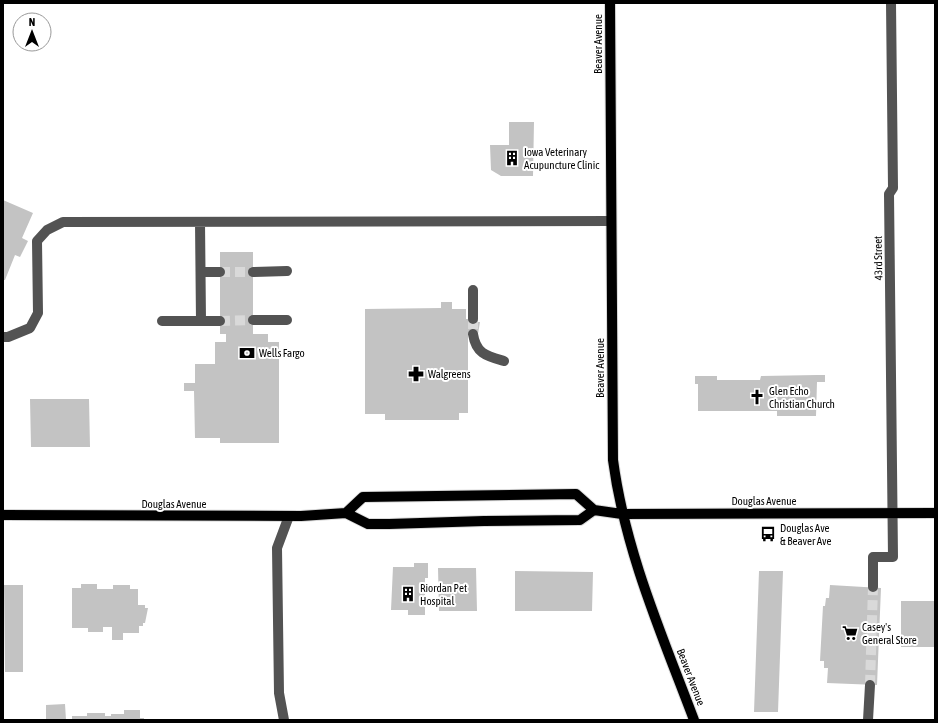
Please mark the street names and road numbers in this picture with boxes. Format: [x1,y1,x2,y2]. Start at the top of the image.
street label: Beaver Avenue [592,14,604,74]
street label: 43rd Street [872,236,884,280]
street label: Beaver Avenue [594,338,606,398]
street label: Douglas Avenue [731,495,797,507]
street label: Douglas Avenue [141,498,207,510]
street label: Beaver Avenue [675,647,707,707]

